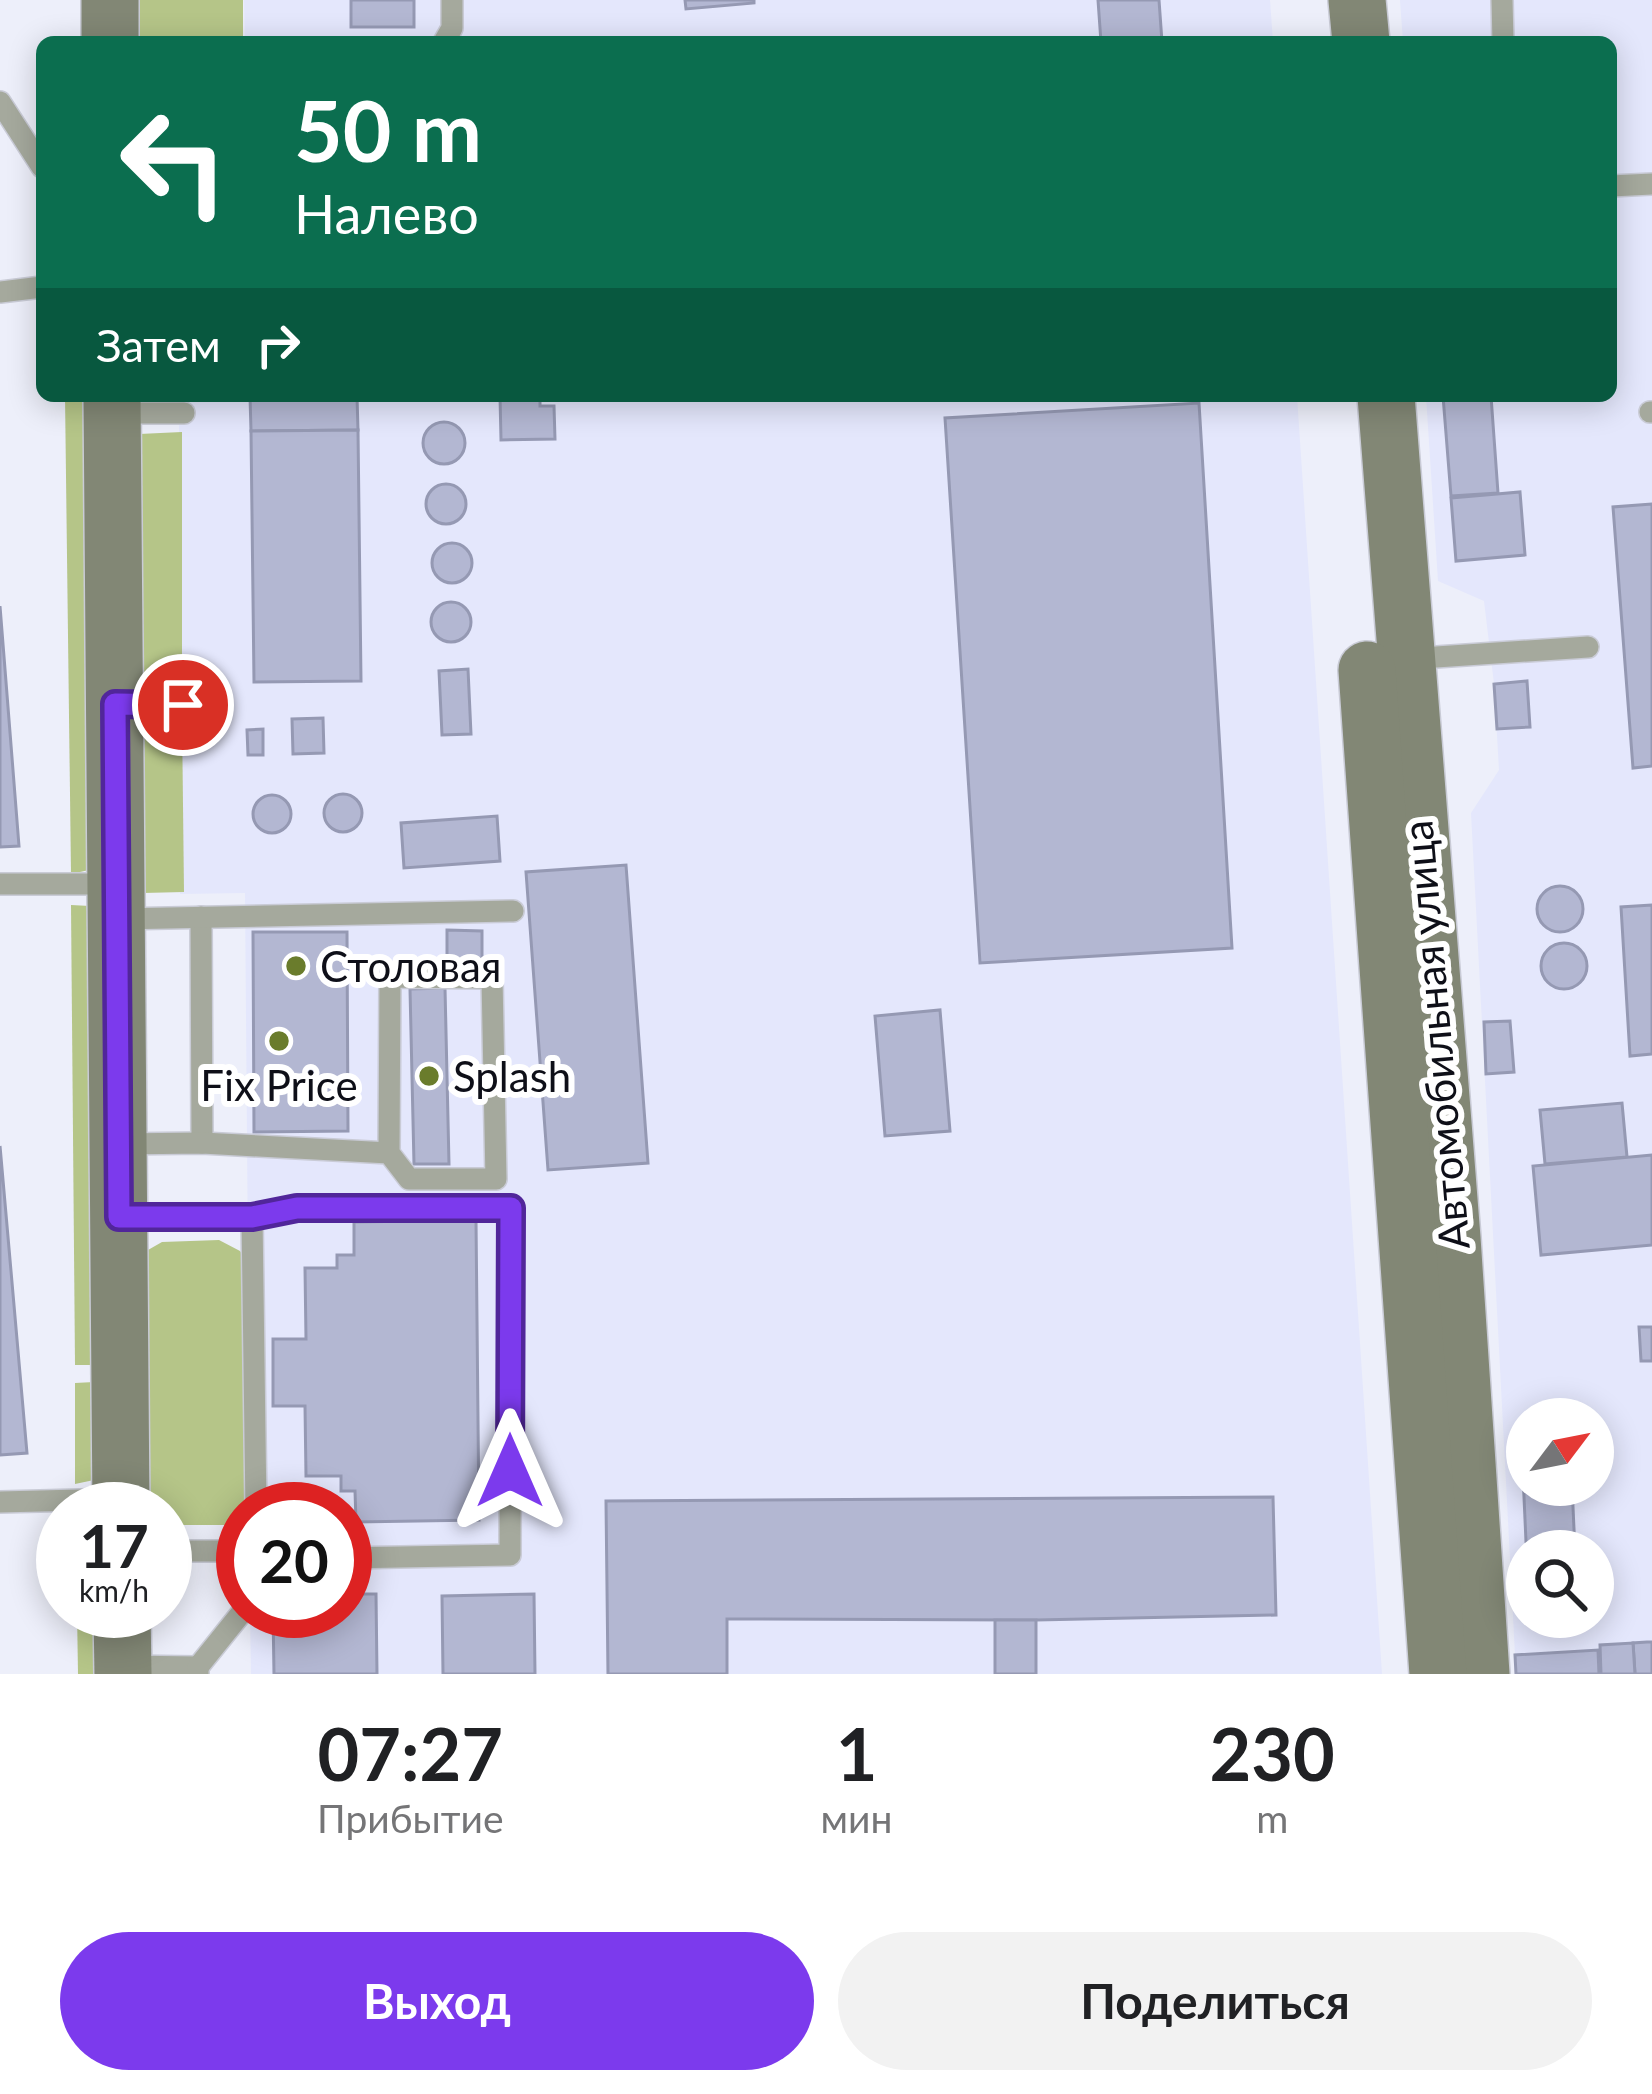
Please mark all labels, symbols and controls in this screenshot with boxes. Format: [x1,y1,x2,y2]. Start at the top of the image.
text: 50 m [294,79,482,180]
icon: left [96,84,252,240]
text: Налево [294,181,479,246]
icon: right [245,312,311,378]
text: Затем [96,318,221,372]
pin [132,654,234,756]
icon: arrive [150,672,216,738]
street label: Автомобильная улица [1391,818,1479,1252]
place label: Столовая [320,941,502,991]
marker: Столовая [283,953,309,979]
marker: Fix Price [266,1028,292,1054]
place label: Splash [453,1051,571,1101]
place label: Fix Price [200,1060,358,1110]
marker: Splash [416,1063,442,1089]
north arrow [1506,1398,1614,1506]
map controls [1506,1398,1614,1638]
position arrow [447,1408,573,1534]
speed limit sign: 20 [216,1482,372,1638]
text: 17 [79,1509,149,1581]
button: search [1506,1530,1614,1638]
text: km/h [79,1572,149,1608]
text: 07:27 [317,1710,503,1796]
text: 1 [836,1710,877,1796]
text: 230 [1210,1710,1335,1796]
text: Прибытие [317,1795,503,1841]
text: мин [821,1795,893,1841]
text: m [1256,1795,1288,1841]
button: Выход [60,1932,814,2070]
button: Поделиться [838,1932,1592,2070]

